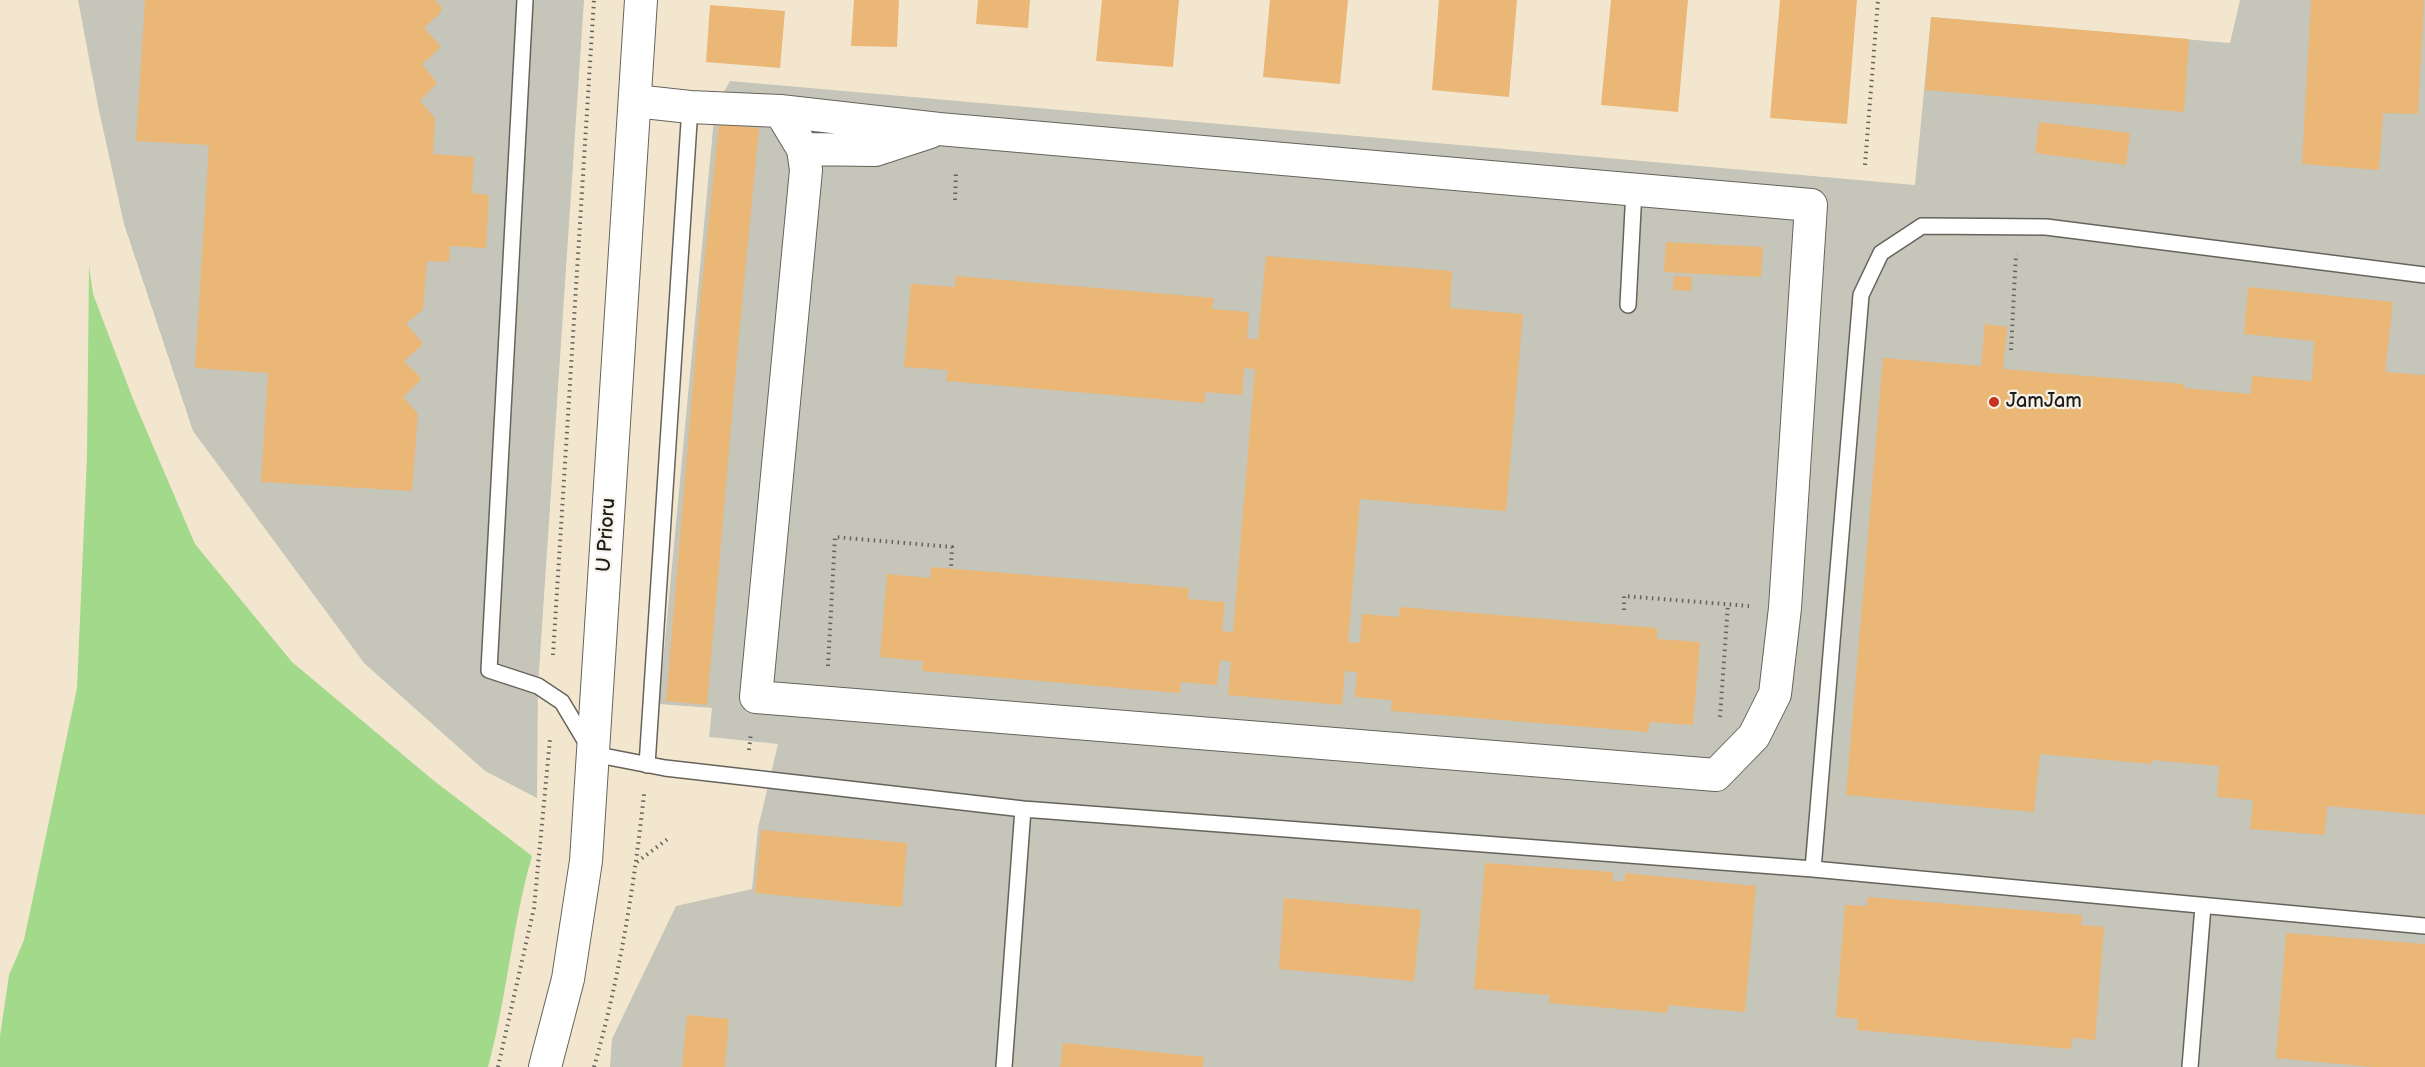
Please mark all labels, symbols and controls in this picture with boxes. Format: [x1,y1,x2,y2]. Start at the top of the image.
place label: JamJam [2006,390,2082,414]
marker: JamJam [1987,395,2001,409]
street label: U Prioru [592,497,622,573]

